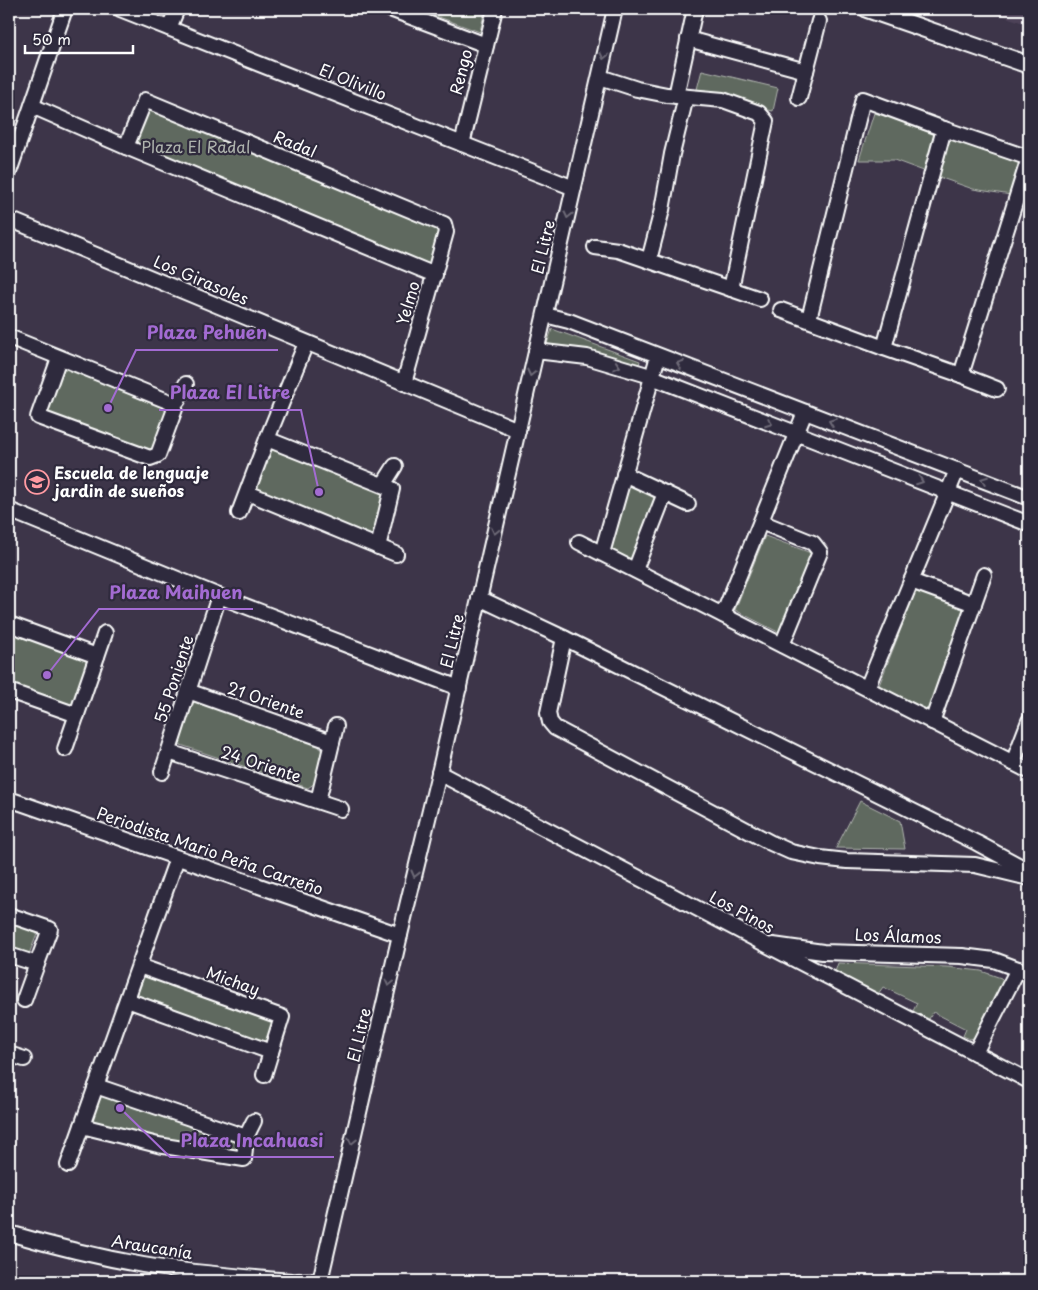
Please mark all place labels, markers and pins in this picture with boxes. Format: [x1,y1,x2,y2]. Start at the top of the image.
callout: Plaza Pehuen [136,317,278,350]
callout: Plaza El Litre [159,377,301,410]
place label: Escuela de lenguaje jardin de sueños [52,460,209,502]
school or university icon: Escuela de lenguaje jardin de sueños [24,469,50,495]
callout: Plaza Maihuen [99,576,253,609]
callout: Plaza Incahuasi [170,1124,334,1157]

